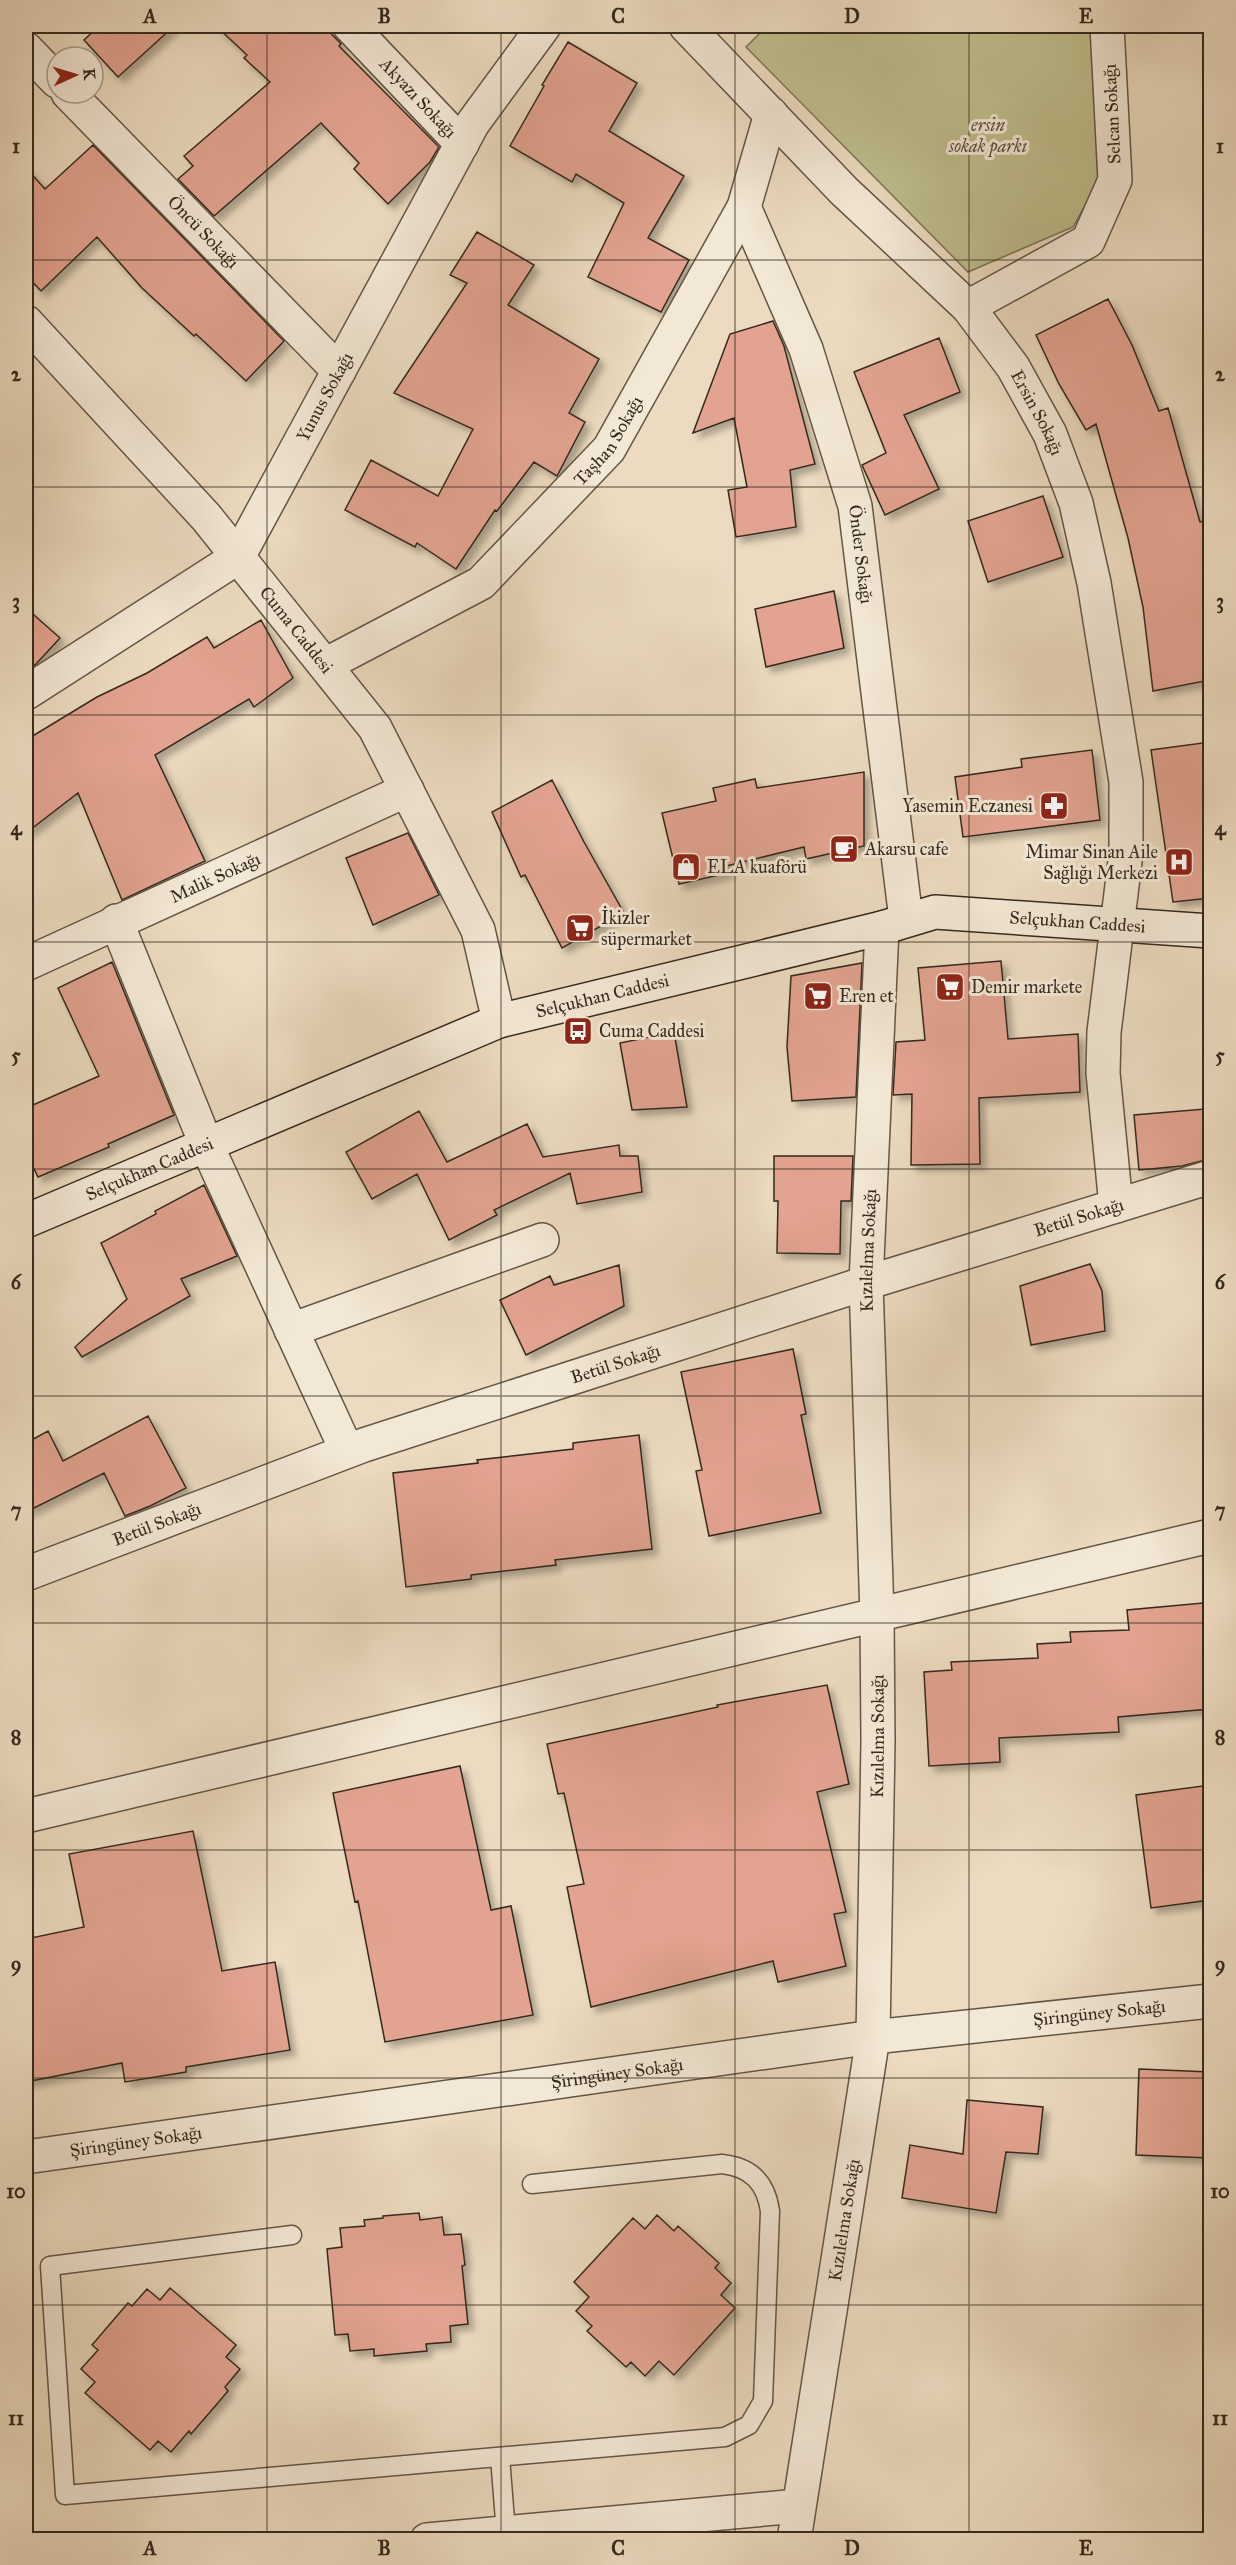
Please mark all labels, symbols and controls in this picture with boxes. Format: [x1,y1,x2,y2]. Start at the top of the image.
text: A [141,4,157,28]
text: B [377,4,391,28]
text: C [611,4,625,28]
text: D [844,4,860,28]
text: E [1079,4,1094,28]
north arrow [45,45,105,105]
street label: Akyazı Sokağı [374,52,461,143]
street label: Selcan Sokağı [1098,63,1127,165]
text: K [80,68,99,81]
park label: ersin sokak parkı [948,114,1027,158]
text: 1 [12,134,20,158]
text: 1 [1216,134,1224,158]
street label: Öncü Sokağı [163,190,244,273]
street label: Yunus Sokağı [292,348,358,445]
text: 2 [11,362,22,386]
text: 2 [1215,362,1226,386]
street label: Ersin Sokağı [1006,366,1068,459]
street label: Taşhan Sokağı [569,392,647,490]
street label: Önder Sokağı [844,503,878,605]
street label: Cuma Caddesi [255,582,338,678]
text: 3 [12,589,20,614]
text: 3 [1216,589,1224,614]
pharmacy icon: Yasemin Eczanesi [1038,790,1070,822]
place label: Yasemin Eczanesi [902,795,1033,817]
text: 4 [10,816,22,841]
text: 4 [1214,816,1226,841]
cafe icon: Akarsu cafe [828,833,860,865]
place label: Akarsu cafe [864,838,948,860]
place label: Mimar Sinan Aile Sağlığı Merkezi [1026,841,1158,885]
hospital icon: Mimar Sinan Aile Sağlığı Merkezi [1163,846,1195,878]
street label: Malik Sokağı [166,847,264,908]
shop icon: ELA kuaförü [670,851,702,883]
place label: ELA kuaförü [707,856,807,878]
place label: İkizler süpermarket [601,906,692,950]
street label: Selçukhan Caddesi [1009,906,1147,938]
supermarket icon: İkizler süpermarket [564,912,596,944]
street label: Selçukhan Caddesi [534,969,671,1023]
supermarket icon: Demir markete [934,971,966,1003]
place label: Demir markete [971,976,1082,998]
supermarket icon: Eren et [802,980,834,1012]
place label: Eren et [839,985,894,1007]
bus stop icon: Cuma Caddesi [562,1015,594,1047]
place label: Cuma Caddesi [599,1020,704,1042]
text: 5 [11,1043,21,1067]
text: 5 [1215,1043,1225,1067]
street label: Selçukhan Caddesi [82,1132,217,1206]
street label: Kızılelma Sokağı [855,1188,882,1313]
street label: Betül Sokağı [1031,1193,1127,1242]
text: 6 [11,1270,23,1294]
text: 6 [1215,1270,1227,1294]
street label: Betül Sokağı [568,1339,663,1389]
street label: Betül Sokağı [109,1497,204,1551]
text: 7 [11,1498,22,1522]
text: 7 [1215,1498,1226,1522]
street label: Kızılelma Sokağı [866,1674,890,1798]
text: 8 [11,1725,21,1749]
text: 8 [1215,1725,1225,1749]
text: 9 [11,1952,21,1977]
text: 9 [1215,1952,1225,1977]
street label: Şiringüney Sokağı [1032,1995,1167,2031]
street label: Şiringüney Sokağı [550,2053,685,2093]
street label: Şiringüney Sokağı [68,2121,203,2162]
street label: Kızılelma Sokağı [824,2157,865,2283]
text: 10 [6,2179,26,2203]
text: 10 [1210,2179,1230,2203]
text: 11 [8,2406,24,2430]
text: 11 [1212,2406,1228,2430]
text: A [141,2536,157,2560]
text: B [377,2536,391,2560]
text: C [611,2536,625,2560]
text: D [844,2536,860,2560]
text: E [1079,2536,1094,2560]

